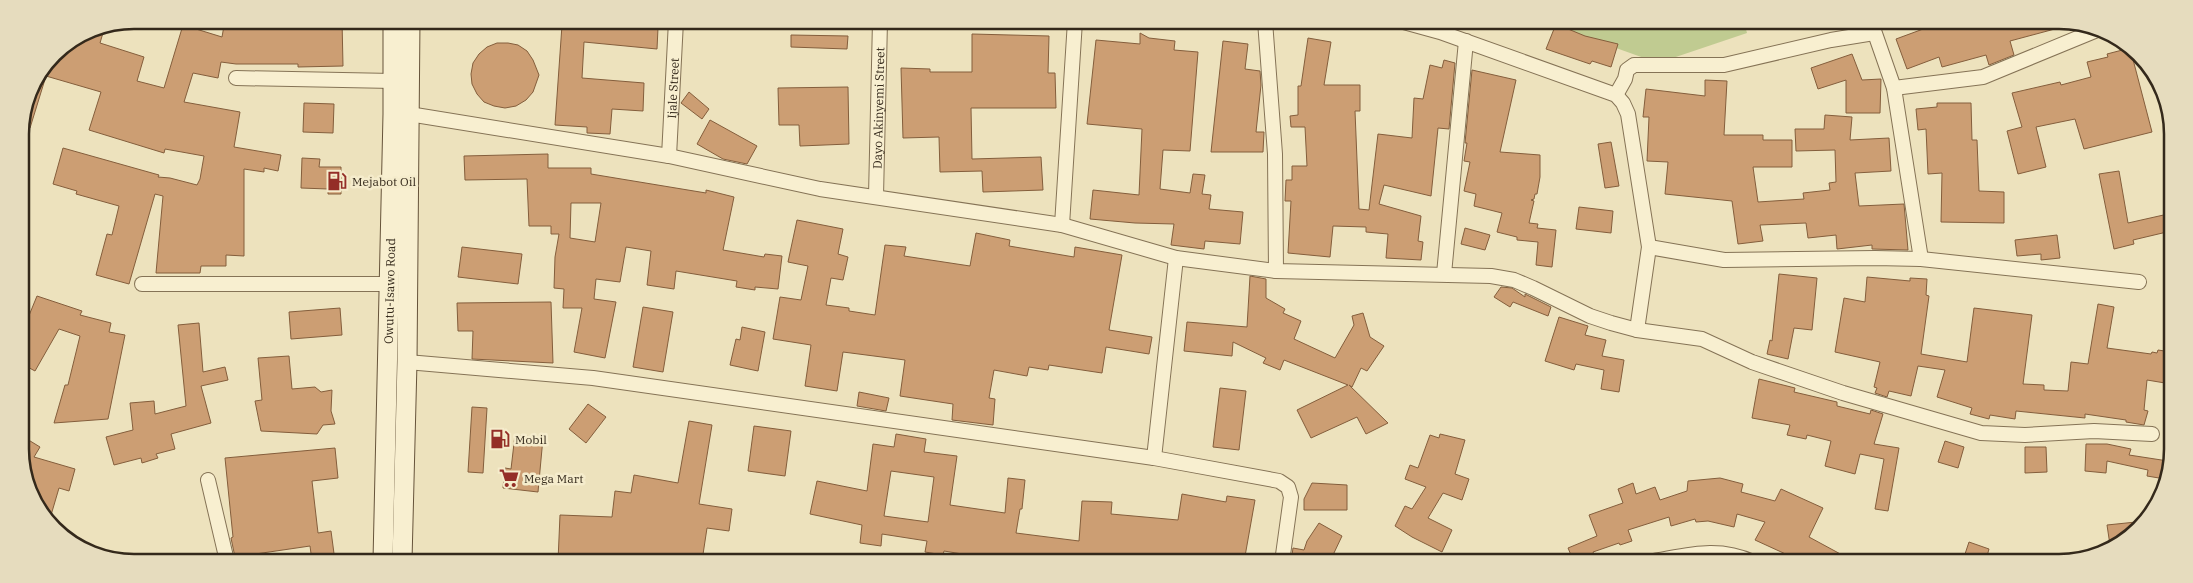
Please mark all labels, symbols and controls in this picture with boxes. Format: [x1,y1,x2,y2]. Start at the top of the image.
street label: Dayo Akinyemi Street [869,47,887,169]
street label: Ijale Street [663,57,682,119]
fuel station icon: Mejabot Oil [326,170,348,192]
place label: Mejabot Oil [352,174,416,189]
street label: Owutu-Isawo Road [380,238,398,344]
fuel station icon: Mobil [489,428,511,450]
place label: Mobil [515,432,547,447]
supermarket icon: Mega Mart [498,467,520,489]
place label: Mega Mart [524,471,583,486]

